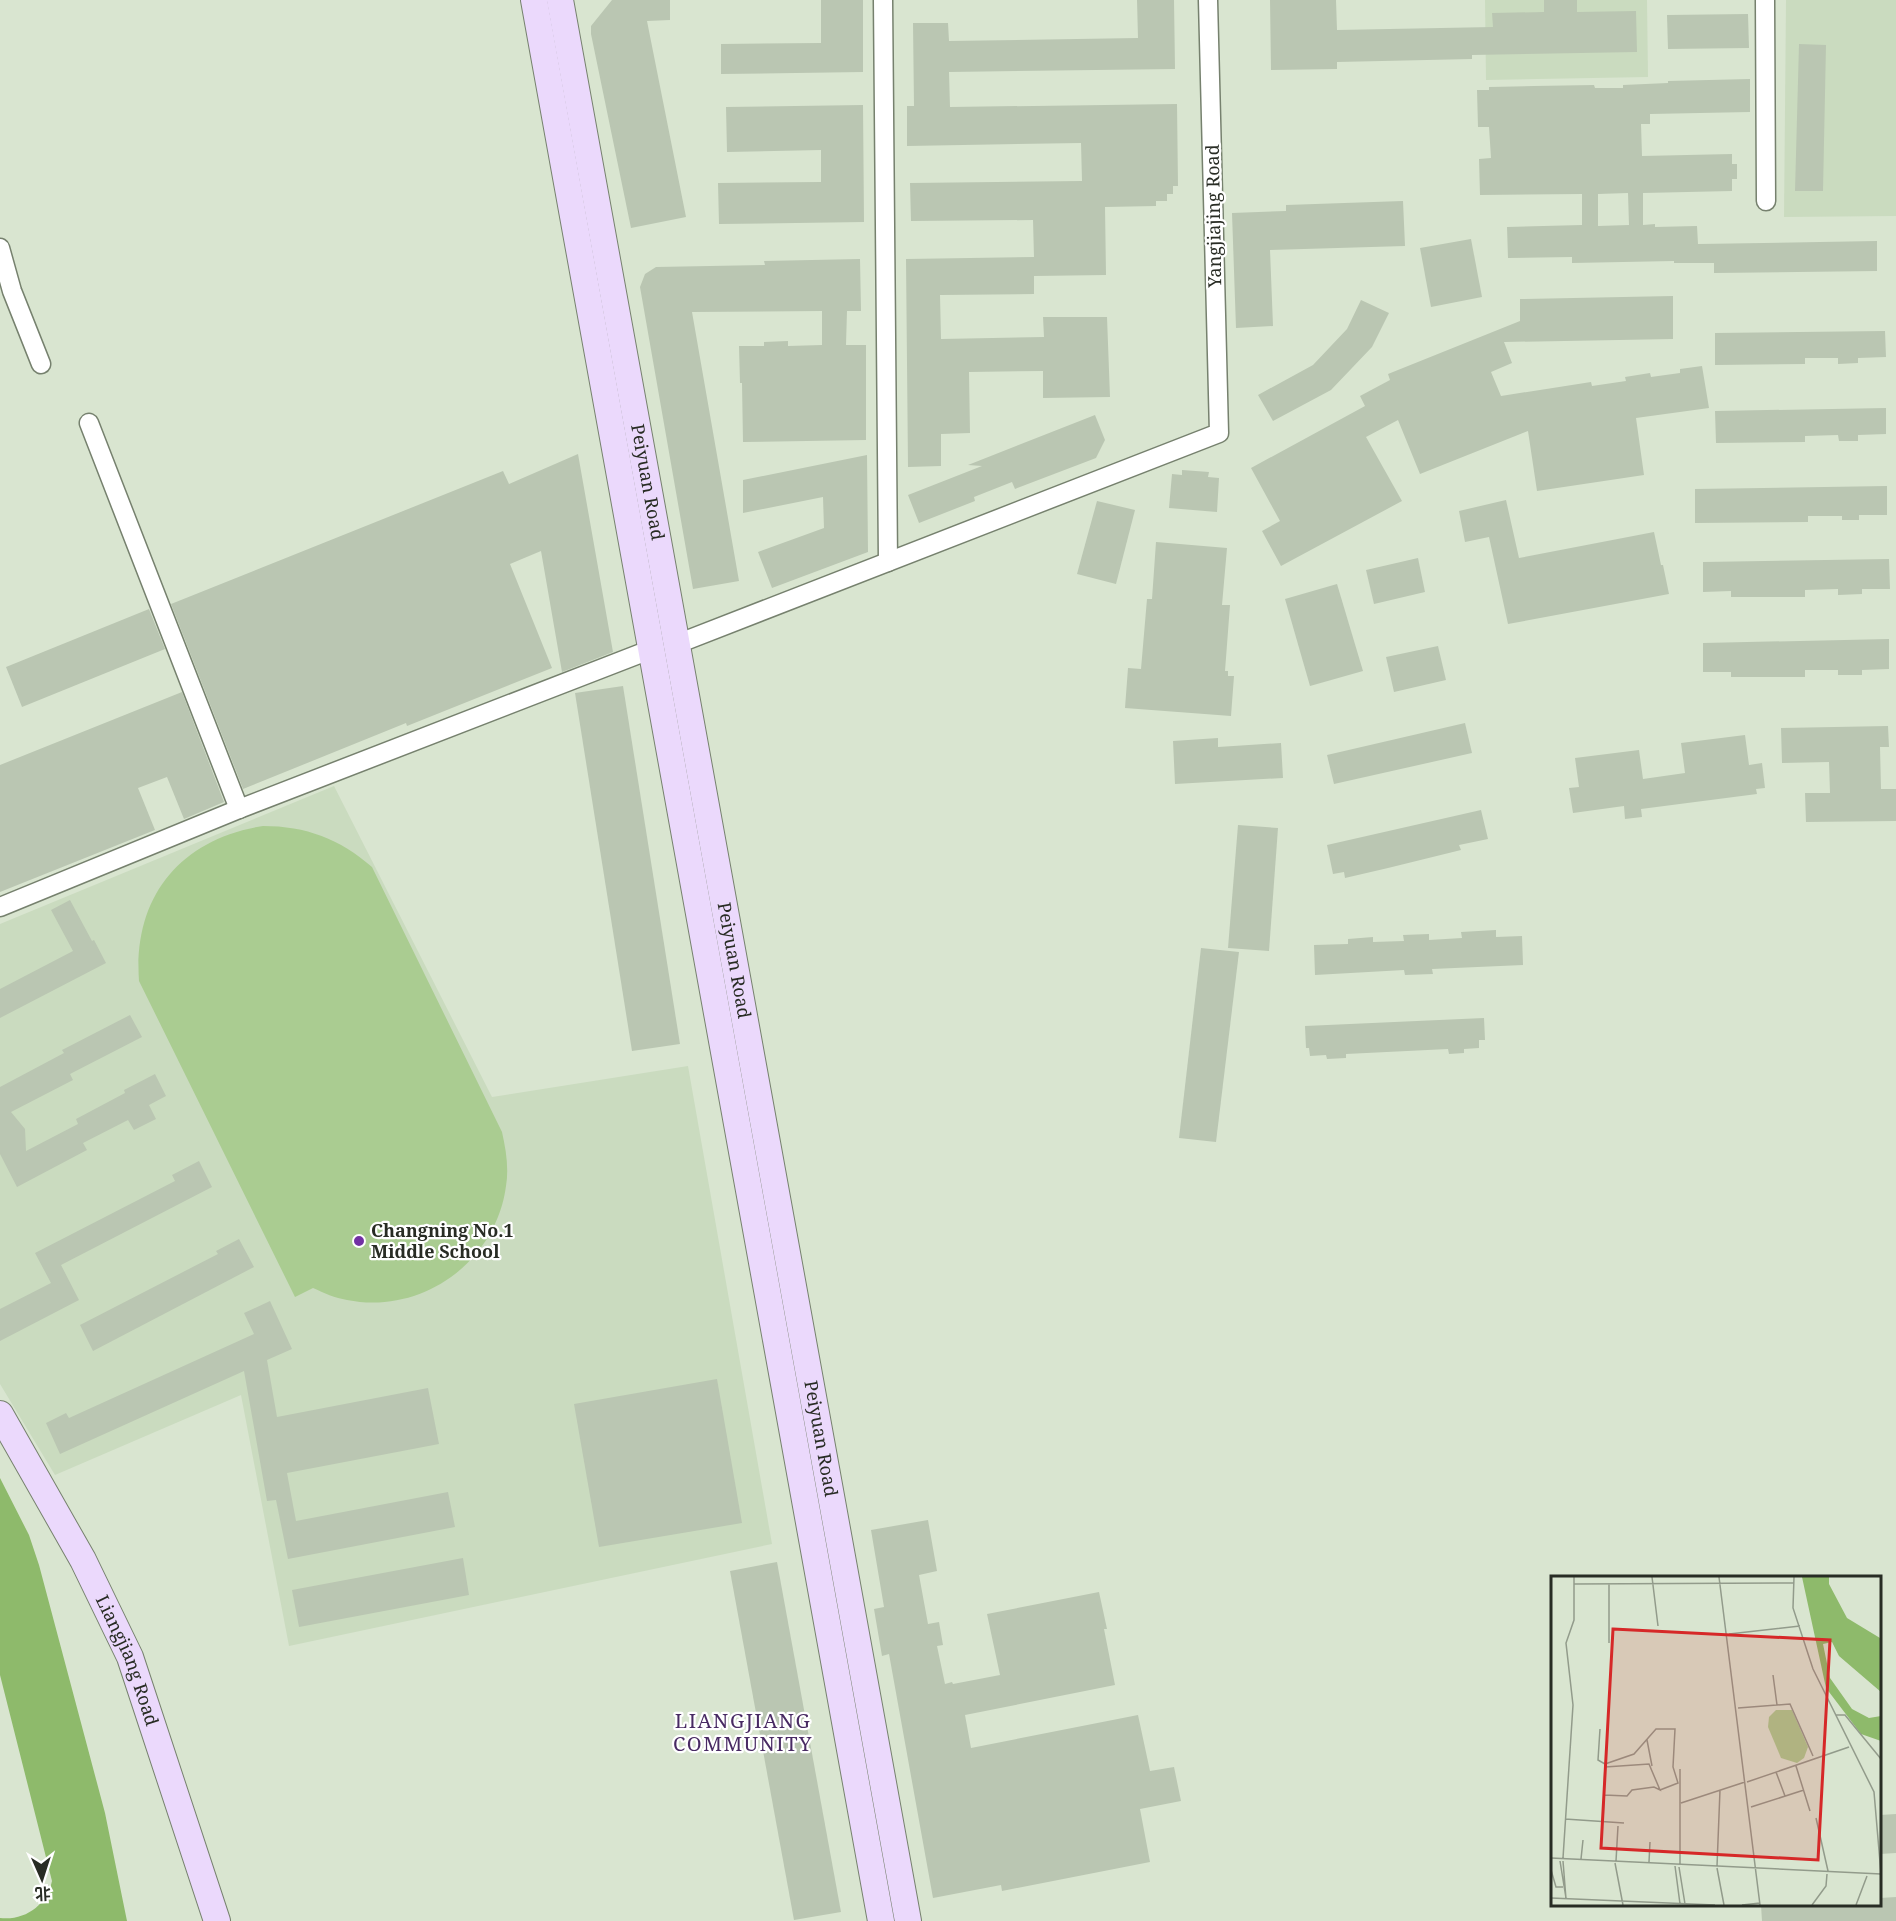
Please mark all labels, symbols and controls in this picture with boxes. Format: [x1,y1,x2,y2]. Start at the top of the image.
street label: Yangjiajing Road [1200,144,1226,289]
street label: Peiyuan Road [626,422,671,542]
street label: Peiyuan Road [713,900,757,1020]
place label: Changning No.1 Middle School [371,1218,514,1263]
marker: Changning No.1 Middle School [352,1234,366,1248]
street label: Peiyuan Road [799,1378,844,1498]
inset map [1551,1576,1881,1906]
street label: Liangjiang Road [91,1591,165,1729]
district label: LIANGJIANG COMMUNITY [673,1707,813,1757]
north arrow [12,1849,72,1909]
text: 北 [34,1883,51,1905]

